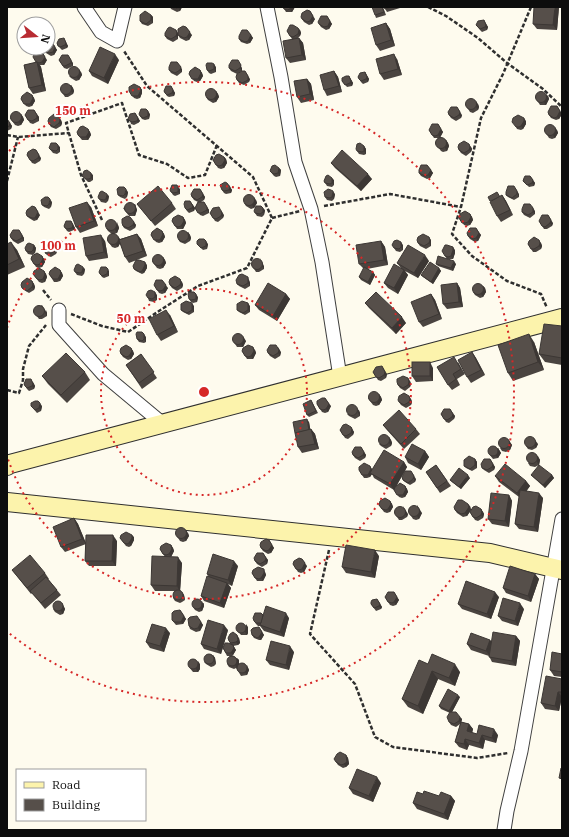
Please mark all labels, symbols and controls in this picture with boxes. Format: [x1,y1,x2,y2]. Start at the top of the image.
north arrow [16,16,56,56]
text: N [38,33,54,45]
text: 150 m [55,103,91,118]
text: 100 m [40,238,76,253]
text: 50 m [117,311,146,326]
centre of rings [197,385,211,399]
legend [16,769,146,821]
text: Road [52,777,81,792]
text: Building [52,797,100,812]

